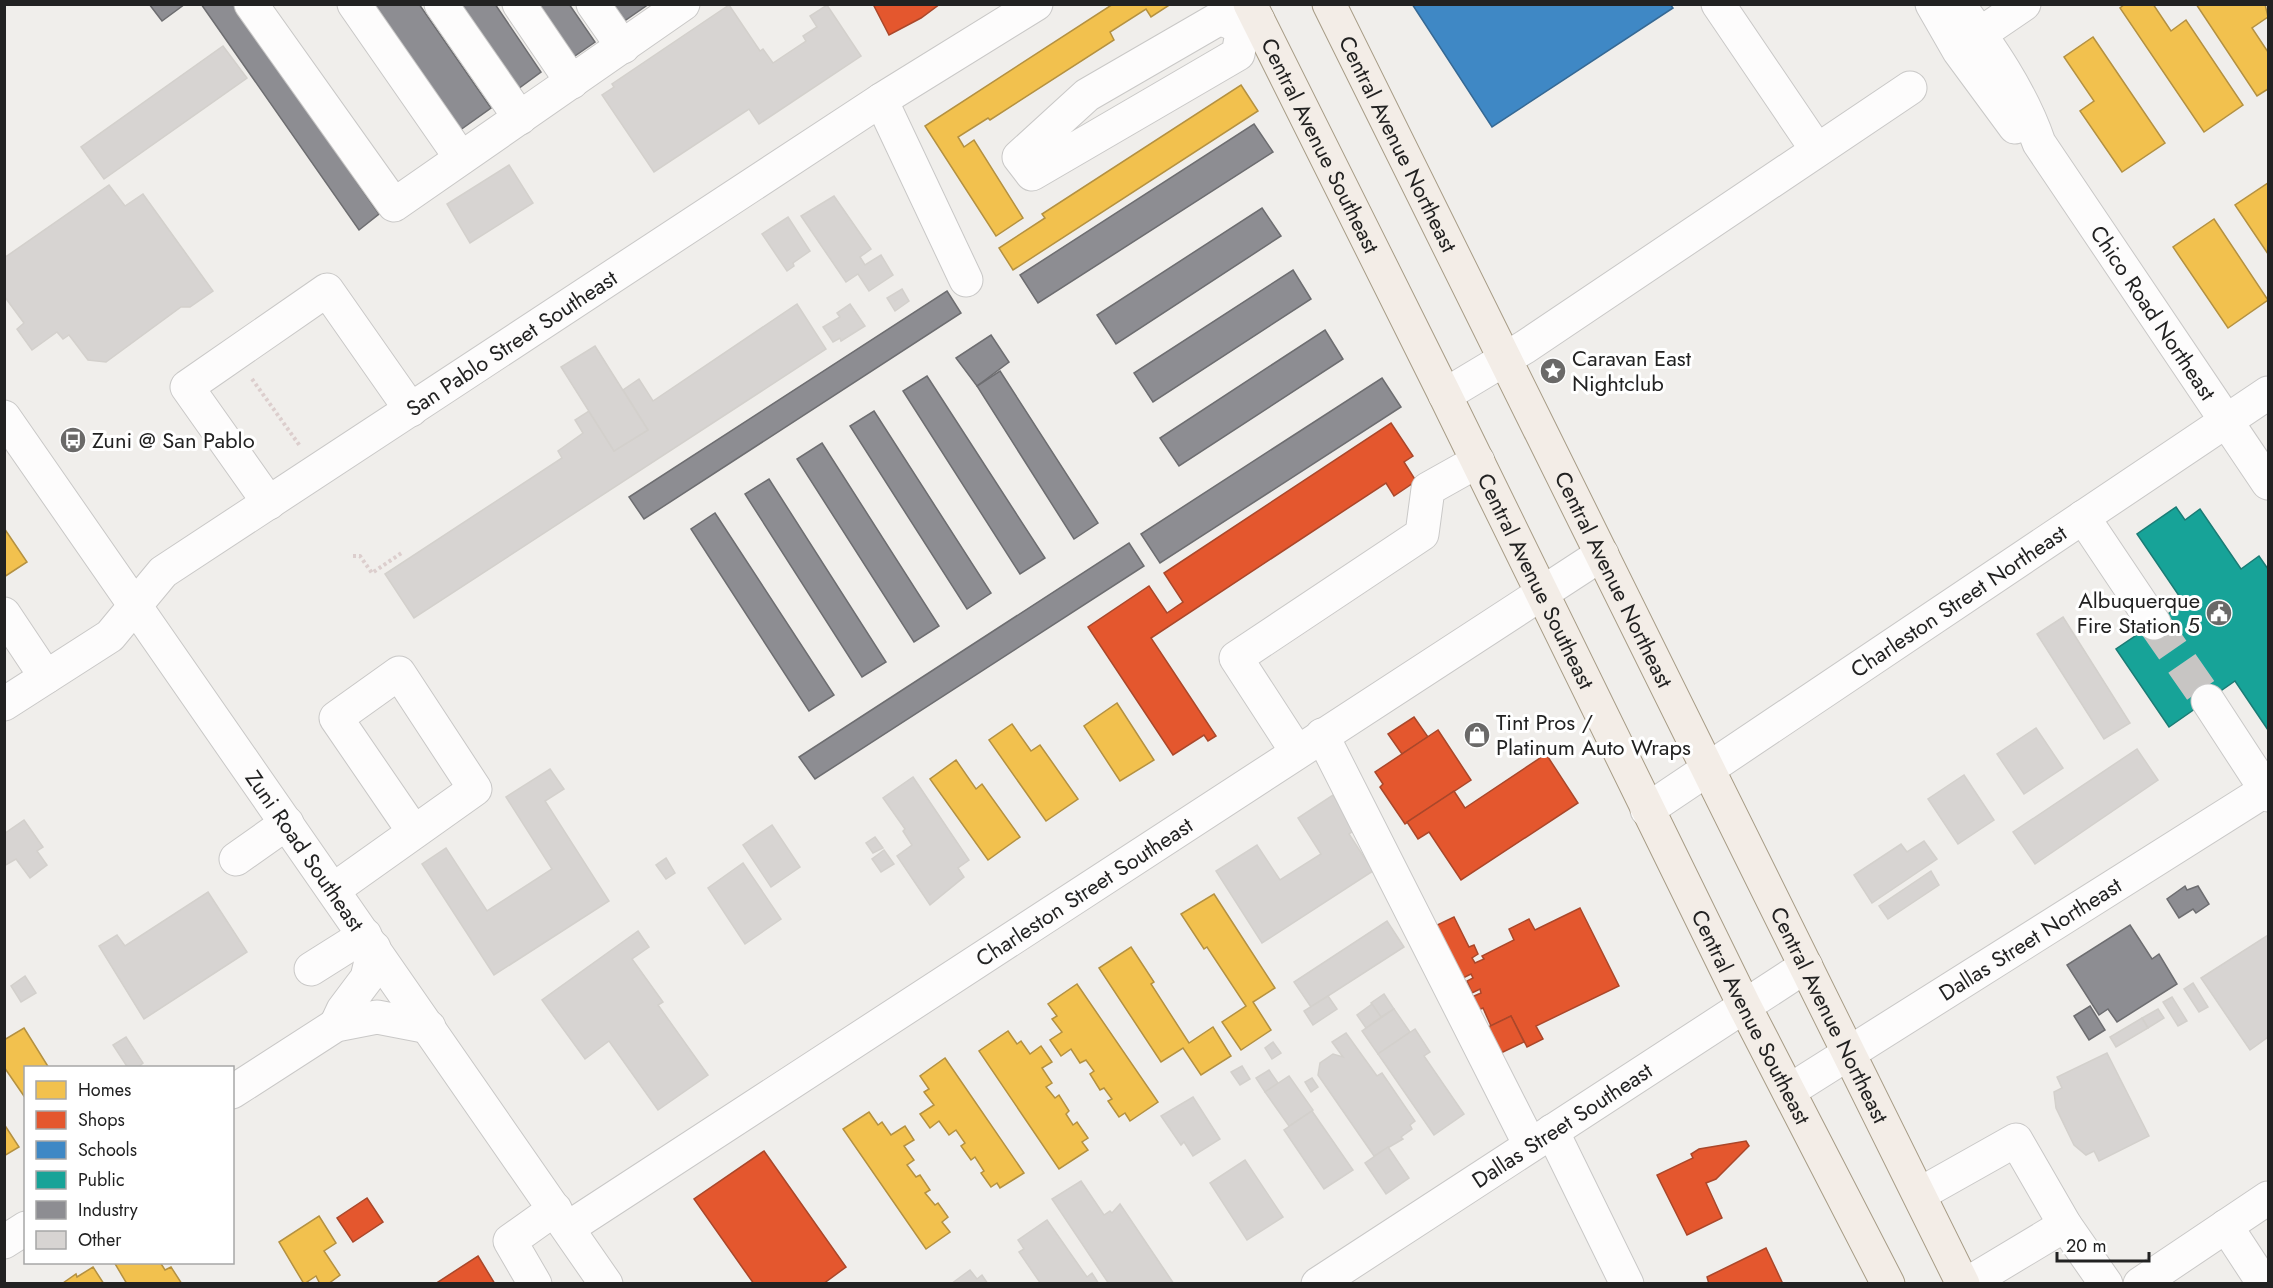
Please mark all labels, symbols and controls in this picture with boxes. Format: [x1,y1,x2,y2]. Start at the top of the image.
street label: Central Avenue Northeast [1331,30,1466,258]
street label: Central Avenue Southeast [1253,32,1388,259]
street label: Chico Road Northeast [2083,219,2224,407]
street label: San Pablo Street Southeast [400,261,624,424]
place label: Caravan East Nightclub [1572,342,1692,399]
place icon: Caravan East Nightclub [1538,356,1568,386]
place label: Zuni @ San Pablo [92,424,255,456]
bus stop icon: Zuni @ San Pablo [58,425,88,455]
street label: Central Avenue Northeast [1547,466,1681,694]
street label: Central Avenue Southeast [1470,468,1603,695]
street label: Charleston Street Northeast [1844,516,2073,685]
place label: Albuquerque Fire Station 5 [2077,584,2200,641]
public building icon: Albuquerque Fire Station 5 [2204,598,2234,628]
place label: Tint Pros / Platinum Auto Wraps [1496,706,1691,763]
shop icon: Tint Pros / Platinum Auto Wraps [1462,720,1492,750]
street label: Zuni Road Southeast [238,764,373,938]
street label: Charleston Street Southeast [969,809,1199,974]
street label: Dallas Street Northeast [1932,869,2128,1009]
street label: Central Avenue Northeast [1763,901,1897,1129]
street label: Central Avenue Southeast [1684,904,1819,1130]
street label: Dallas Street Southeast [1465,1054,1659,1196]
legend [24,1066,234,1264]
text: Homes [78,1077,131,1103]
text: Shops [78,1107,125,1133]
text: Schools [78,1137,137,1163]
text: Public [78,1167,125,1193]
text: Industry [78,1197,138,1223]
scale bar [2057,1225,2148,1263]
text: Other [78,1227,122,1253]
text: 20 m [2066,1233,2106,1259]

